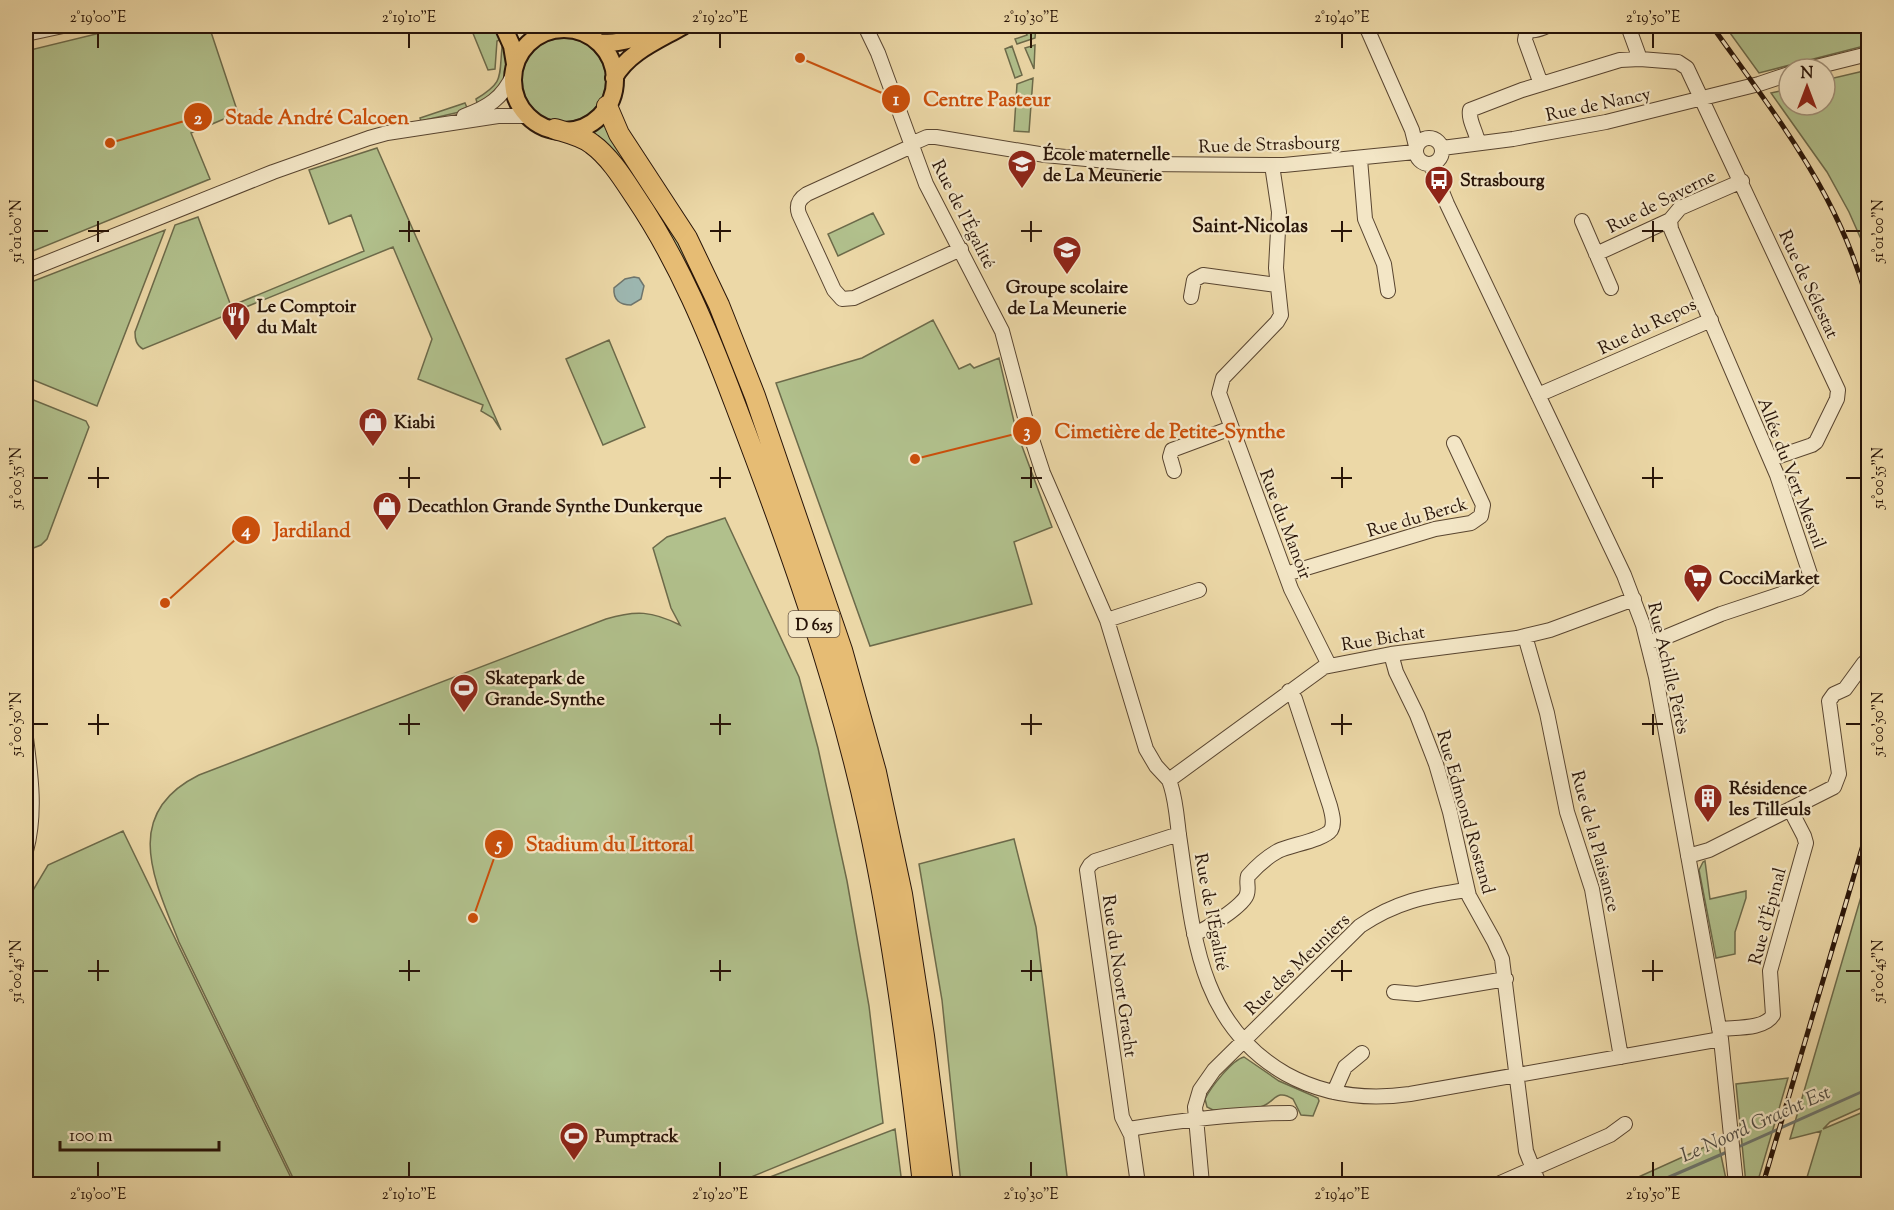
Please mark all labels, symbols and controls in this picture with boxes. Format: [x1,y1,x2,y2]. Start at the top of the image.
text: 2°19'00"E [70,8,126,29]
text: 2°19'10"E [382,8,436,29]
text: 2°19'20"E [692,8,748,29]
text: 2°19'30"E [1003,8,1059,29]
text: 2°19'40"E [1314,8,1370,29]
text: 2°19'50"E [1626,8,1680,29]
north arrow [1777,57,1837,117]
text: N [1801,63,1814,86]
callout: Centre Pasteur [881,80,1063,118]
street label: Rue de Nancy [1543,82,1653,130]
text: Centre Pasteur [923,87,1051,116]
text: 1 [893,88,900,114]
callout: Stade André Calcoen [183,98,421,136]
text: Stade André Calcoen [225,105,409,134]
text: 2 [194,107,203,133]
street label: Rue de Strasbourg [1198,131,1341,161]
place label: École maternelle de La Meunerie [1043,142,1171,190]
school or university icon: École maternelle de La Meunerie [1006,148,1038,190]
street label: Rue de l'Égalité [924,156,1001,274]
bus stop icon: Strasbourg [1423,164,1455,206]
street label: Rue de Saverne [1603,164,1721,241]
place label: Strasbourg [1460,169,1545,195]
text: 51°01'00"N [7,199,28,264]
text: 51°01'00"N [1869,199,1890,264]
district label: Saint-Nicolas [1192,213,1308,242]
street label: Rue de Sélestat [1771,226,1844,343]
school or university icon: Groupe scolaire de La Meunerie [1051,234,1083,276]
place label: Groupe scolaire de La Meunerie [1006,276,1129,323]
street label: Rue du Repos [1594,293,1702,363]
place label: Le Comptoir du Malt [257,295,357,342]
restaurant icon: Le Comptoir du Malt [220,300,252,342]
street label: Allée du Vert Mesnil [1749,395,1831,553]
shop icon: Kiabi [357,406,389,448]
place label: Kiabi [394,411,436,437]
callout: Cimetière de Petite-Synthe [1012,412,1297,450]
text: Cimetière de Petite-Synthe [1055,419,1285,448]
text: 3 [1023,420,1031,446]
text: 51°00'55"N [7,447,28,510]
text: 51°00'55"N [1869,447,1890,510]
street label: Rue du Manoir [1251,466,1317,584]
shop icon: Decathlon Grande Synthe Dunkerque [371,490,403,532]
street label: Rue du Berck [1364,492,1471,546]
place label: Decathlon Grande Synthe Dunkerque [408,495,703,521]
callout: Jardiland [231,511,362,549]
text: Jardiland [272,518,351,547]
text: 4 [240,519,251,545]
supermarket icon: CocciMarket [1682,562,1714,604]
place label: CocciMarket [1719,567,1820,593]
street label: Rue Achille Pérès [1639,600,1695,737]
road number: D 625 [788,611,840,637]
street label: Rue Bichat [1340,621,1427,659]
place label: Skatepark de Grande-Synthe [485,667,605,714]
sports icon: Skatepark de Grande-Synthe [448,672,480,714]
text: 51°00'50"N [7,692,28,757]
text: 51°00'50"N [1869,692,1890,757]
street label: Rue Edmond Rostand [1428,728,1500,898]
street label: Rue de la Plaisance [1563,768,1625,915]
place label: Résidence les Tilleuls [1729,777,1811,824]
building icon: Résidence les Tilleuls [1692,782,1724,824]
callout: Stadium du Littoral [484,825,706,863]
text: Stadium du Littoral [526,832,695,861]
text: 5 [494,833,503,859]
street label: Rue de l'Égalité [1186,851,1234,973]
street label: Rue d'Épinal [1743,865,1794,968]
street label: Rue du Noort Gracht [1094,893,1142,1059]
street label: Rue des Meuniers [1240,908,1357,1022]
text: 51°00'45"N [7,940,28,1003]
text: 51°00'45"N [1869,940,1890,1003]
water label: Le Noord Gracht Est [1676,1079,1836,1171]
scale bar [60,1114,219,1152]
sports icon: Pumptrack [558,1120,590,1162]
text: 100 m [69,1124,113,1150]
place label: Pumptrack [595,1125,679,1151]
text: 2°19'00"E [70,1185,126,1206]
text: 2°19'10"E [382,1185,436,1206]
text: 2°19'20"E [692,1185,748,1206]
text: 2°19'30"E [1003,1185,1059,1206]
text: 2°19'40"E [1314,1185,1370,1206]
text: 2°19'50"E [1626,1185,1680,1206]

